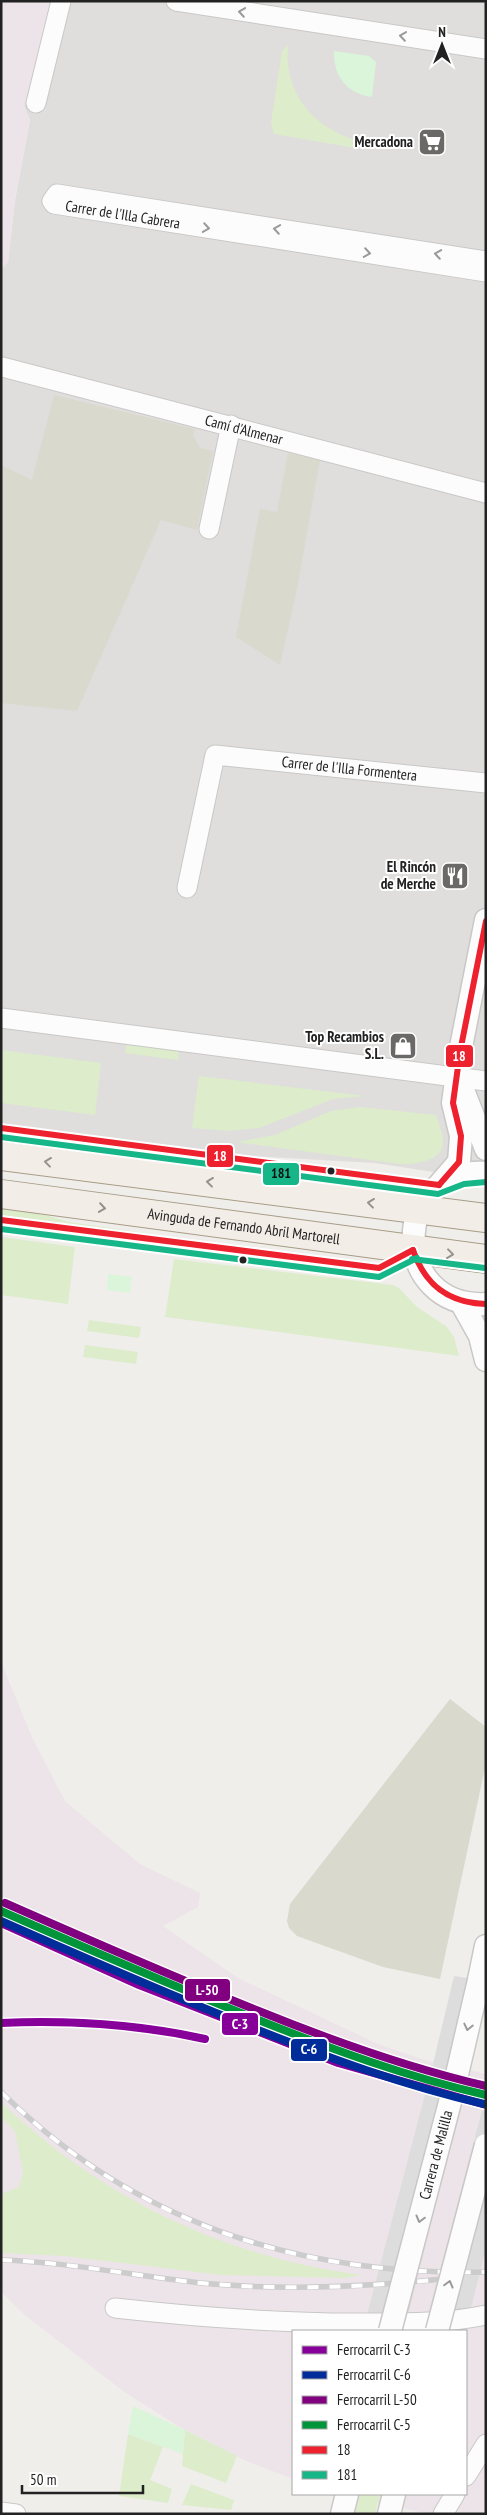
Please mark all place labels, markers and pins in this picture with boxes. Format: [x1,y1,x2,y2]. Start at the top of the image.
supermarket icon: Mercadona [417,127,447,157]
place label: Mercadona [354,132,413,151]
place label: El Rincón de Merche [381,857,436,893]
restaurant icon: El Rincón de Merche [440,861,470,891]
place label: Top Recambios S.L. [305,1027,384,1063]
shop icon: Top Recambios S.L. [388,1031,418,1061]
unlabelled marker [326,1166,336,1176]
unlabelled marker [238,1255,248,1265]

